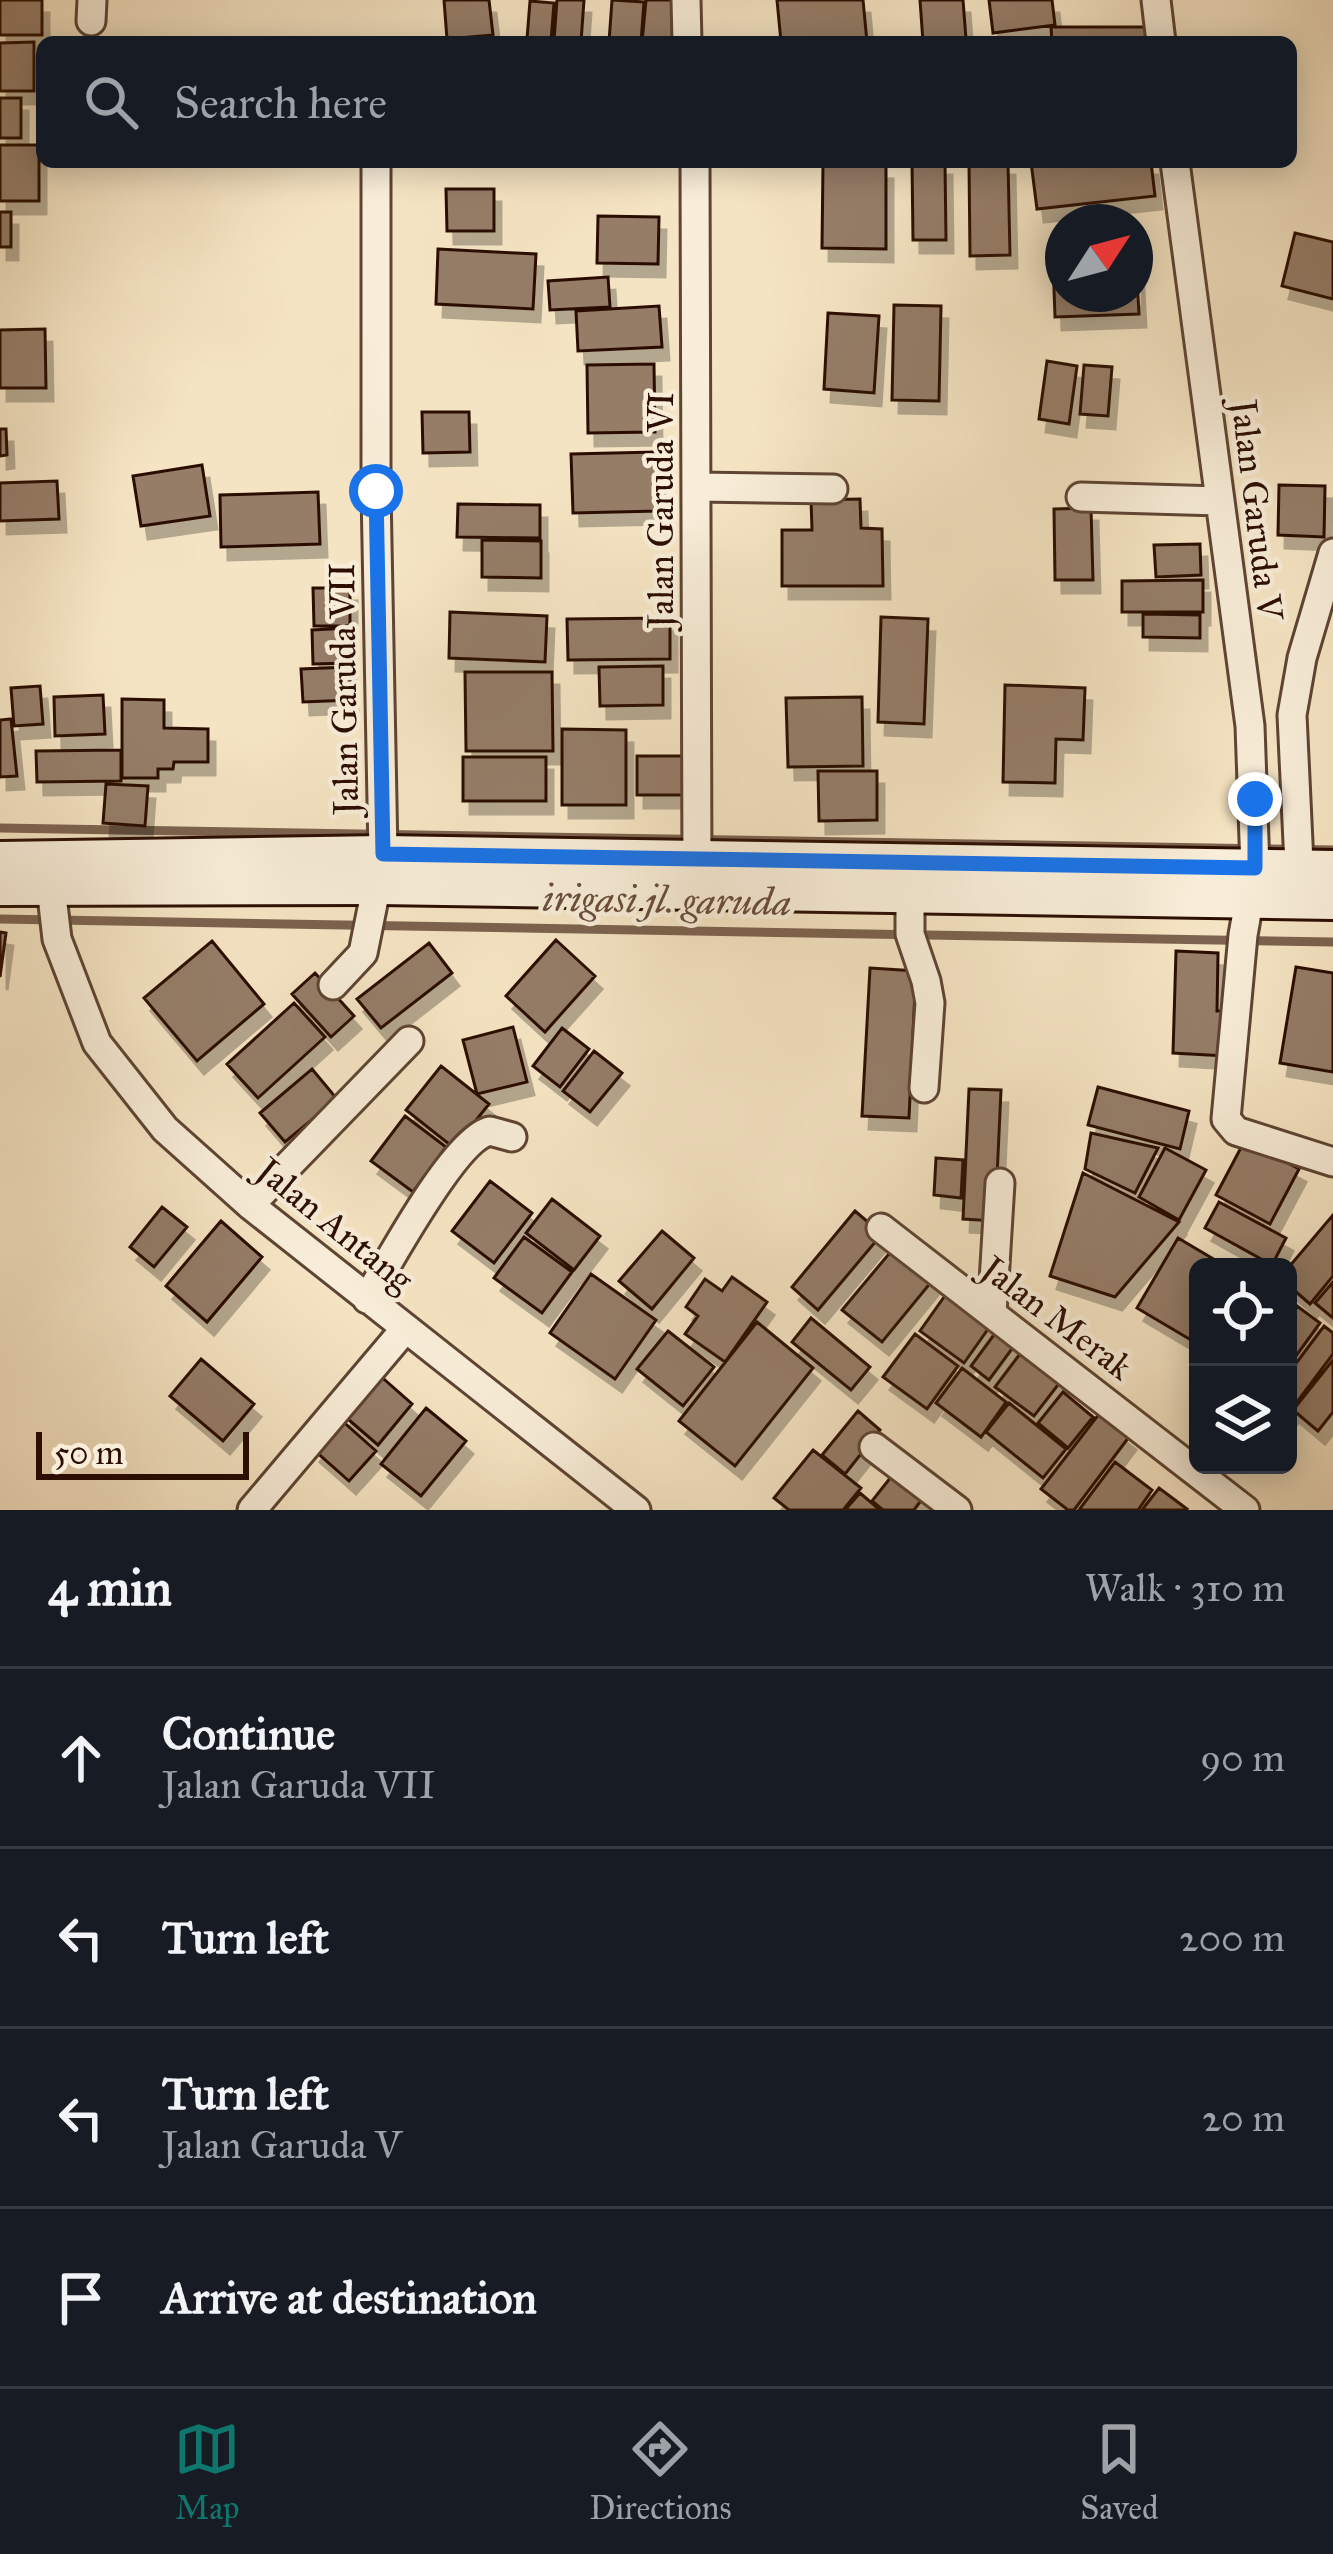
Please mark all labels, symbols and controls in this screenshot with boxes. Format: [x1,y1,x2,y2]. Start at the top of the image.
search box [36,36,1297,168]
icon: search [78,69,144,135]
text: Search here [174,75,387,130]
north arrow [1045,204,1153,312]
street label: Jalan Garuda VI [639,392,683,632]
street label: Jalan Garuda V [1221,393,1293,625]
route start [349,464,403,518]
street label: Jalan Garuda VII [320,562,368,820]
route end [1228,772,1282,826]
water label: irigasi jl. garuda [542,874,792,926]
street label: Jalan Antang [245,1146,422,1302]
street label: Jalan Merak [969,1244,1142,1389]
map controls [1189,1258,1297,1474]
button: locate [1189,1258,1297,1366]
button: layers [1189,1366,1297,1474]
scale bar [36,1426,249,1479]
text: 50 m [54,1433,123,1473]
text: 4 min [48,1557,172,1619]
text: Walk · 310 m [1085,1564,1285,1612]
text: Continue [162,1706,335,1761]
icon: ahead [48,1725,114,1791]
text: 90 m [1200,1734,1285,1782]
text: Jalan Garuda VII [162,1761,435,1809]
icon: left [48,1905,114,1971]
text: Turn left [162,1910,329,1965]
text: 200 m [1179,1914,1285,1962]
text: Turn left [162,2066,329,2121]
icon: left [48,2085,114,2151]
text: 20 m [1202,2094,1285,2142]
text: Jalan Garuda V [162,2121,402,2169]
icon: arrive [48,2265,114,2331]
text: Arrive at destination [162,2270,537,2325]
tab: Map [174,2416,240,2528]
tab: Directions [589,2416,731,2528]
tab: Saved [1080,2416,1159,2528]

